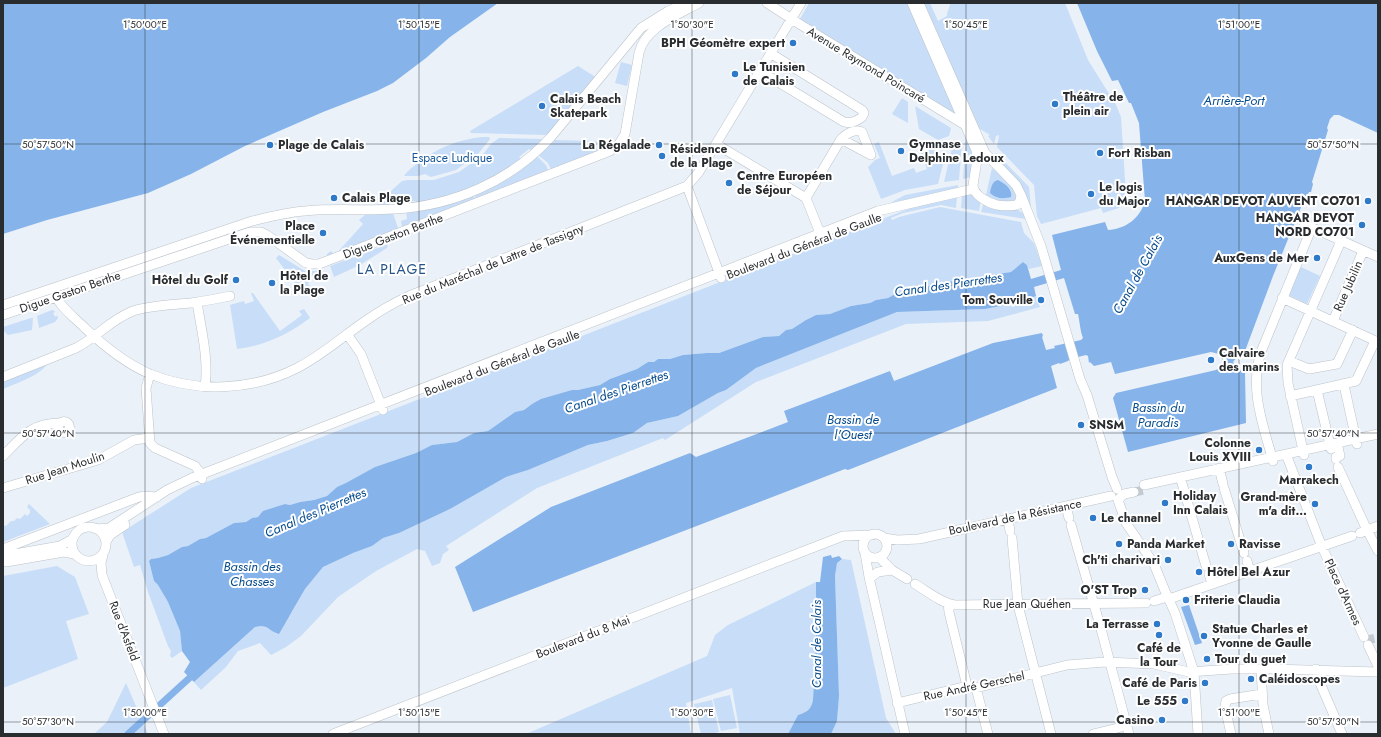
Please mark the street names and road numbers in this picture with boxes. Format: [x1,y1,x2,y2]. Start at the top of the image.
street label: Avenue Raymond Poincaré [803,22,929,108]
street label: Boulevard du Général de Gaulle [724,208,884,284]
street label: Digue Gaston Berthe [340,209,446,263]
street label: Rue du Maréchal de Lattre de Tassigny [399,219,587,309]
street label: Rue Jubilin [1329,258,1367,314]
street label: Digue Gaston Berthe [17,266,123,318]
street label: Boulevard du Général de Gaulle [422,325,582,401]
street label: Rue Jean Moulin [23,447,107,489]
street label: Boulevard de la Résistance [947,494,1083,540]
street label: Place d'Armes [1320,556,1366,628]
street label: Rue Jean Quéhen [983,595,1071,613]
street label: Rue d'Asfeld [104,598,144,664]
street label: Boulevard du 8 Mai [533,611,633,663]
street label: Rue André Gerschel [922,666,1026,706]

